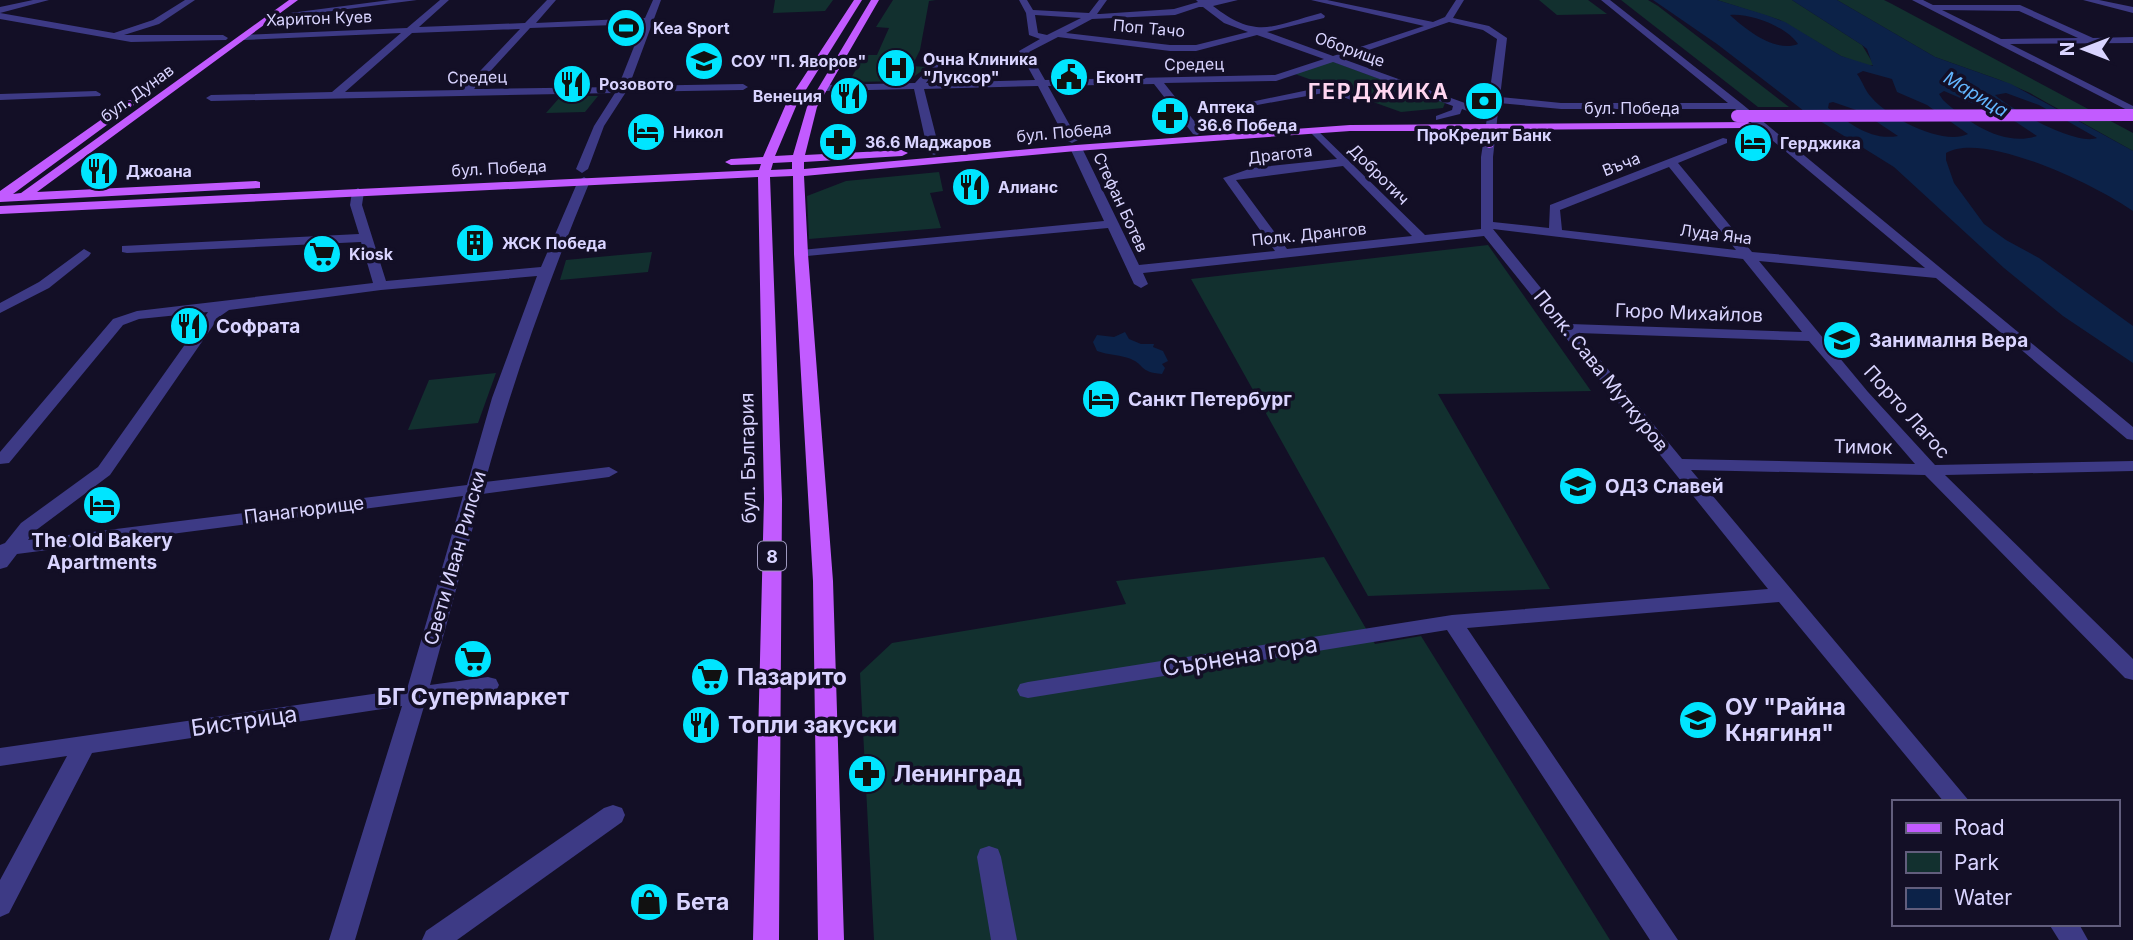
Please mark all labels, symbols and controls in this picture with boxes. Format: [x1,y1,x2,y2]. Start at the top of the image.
street label: Харитон Куев [266,6,372,30]
sports icon: Kea Sport [605,7,647,49]
north arrow [2049,14,2119,84]
street label: Поп Тачо [1112,15,1186,41]
place label: Kea Sport [653,18,730,38]
street label: Оборище [1312,27,1388,71]
school or university icon: СОУ "П. Яворов" [683,40,725,82]
text: N [2056,42,2079,56]
hospital icon: Очна Клиника "Луксор" [875,47,917,89]
place label: Очна Клиника "Луксор" [923,49,1038,87]
place label: СОУ "П. Яворов" [731,51,866,71]
street label: Средец [1164,53,1224,75]
public building icon: Еконт [1048,56,1090,98]
street label: бул. Дунав [96,60,178,126]
restaurant icon: Розовото [551,63,593,105]
street label: Средец [447,66,507,88]
place label: Еконт [1096,67,1143,87]
water label: Марица [1940,67,2012,121]
place label: Розовото [599,74,674,94]
restaurant icon: Венеция [828,75,870,117]
district label: ГЕРДЖИКА [1308,79,1450,104]
bank icon: ПроКредит Банк [1463,80,1505,122]
place label: Венеция [753,86,822,106]
pharmacy icon: Аптека 36.6 Победа [1149,95,1191,137]
place label: Аптека 36.6 Победа [1197,97,1297,135]
street label: бул. Победа [1584,98,1680,118]
hotel icon: Никол [625,111,667,153]
street label: бул. Победа [1016,118,1112,146]
pharmacy icon: 36.6 Маджаров [817,121,859,163]
place label: Никол [673,122,723,142]
hotel icon: Герджика [1732,122,1774,164]
place label: ПроКредит Банк [1417,125,1552,145]
place label: 36.6 Маджаров [865,132,991,152]
place label: Герджика [1780,133,1861,153]
street label: Добротич [1344,139,1414,209]
street label: Драгота [1247,140,1313,168]
street label: Въча [1599,148,1643,180]
street label: Стефан Ботев [1089,149,1153,255]
restaurant icon: Джоана [78,150,120,192]
street label: бул. Победа [451,156,547,180]
place label: Джоана [126,161,192,181]
restaurant icon: Алианс [950,166,992,208]
place label: Алианс [998,177,1058,197]
street label: Полк. Дрангов [1251,218,1367,250]
street label: Луда Яна [1679,220,1753,248]
building icon: ЖСК Победа [454,222,496,264]
supermarket icon: Kiosk [301,233,343,275]
place label: ЖСК Победа [502,233,606,253]
place label: Kiosk [349,244,394,264]
street label: Полк. Сава Муткуров [1529,286,1673,456]
street label: Гюро Михайлов [1615,299,1763,327]
restaurant icon: Софрата [168,305,210,347]
place label: Софрата [216,315,300,338]
school or university icon: Занималня Вера [1821,319,1863,361]
place label: Занималня Вера [1869,329,2028,352]
street label: Порто Лагос [1859,361,1955,463]
hotel icon: Санкт Петербург [1080,378,1122,420]
place label: Санкт Петербург [1128,388,1292,411]
street label: бул. България [735,393,761,523]
street label: Тимок [1833,435,1893,459]
school or university icon: ОДЗ Славей [1557,465,1599,507]
street label: Свети Иван Рилски [419,468,491,648]
place label: ОДЗ Славей [1605,475,1724,498]
hotel icon: The Old Bakery Apartments [81,484,123,526]
street label: Панагюрище [243,491,365,529]
place label: The Old Bakery Apartments [31,529,173,574]
road number: 8 [758,542,786,570]
street label: Сърнена гора [1161,630,1319,682]
supermarket icon: БГ Супермаркет [452,638,494,680]
supermarket icon: Пазарито [689,656,731,698]
place label: Пазарито [737,663,847,691]
place label: БГ Супермаркет [377,683,569,711]
place label: ОУ "Райна Княгиня" [1725,693,1846,747]
school or university icon: ОУ "Райна Княгиня" [1677,699,1719,741]
street label: Бистрица [189,700,299,742]
restaurant icon: Топли закуски [680,704,722,746]
place label: Топли закуски [728,711,897,739]
pharmacy icon: Ленинград [846,753,888,795]
place label: Ленинград [894,760,1022,788]
legend [1892,800,2119,926]
text: Road [1954,815,2005,840]
text: Park [1954,850,1999,875]
shop icon: Бета [628,881,670,923]
text: Water [1954,885,2012,910]
place label: Бета [676,888,729,916]

